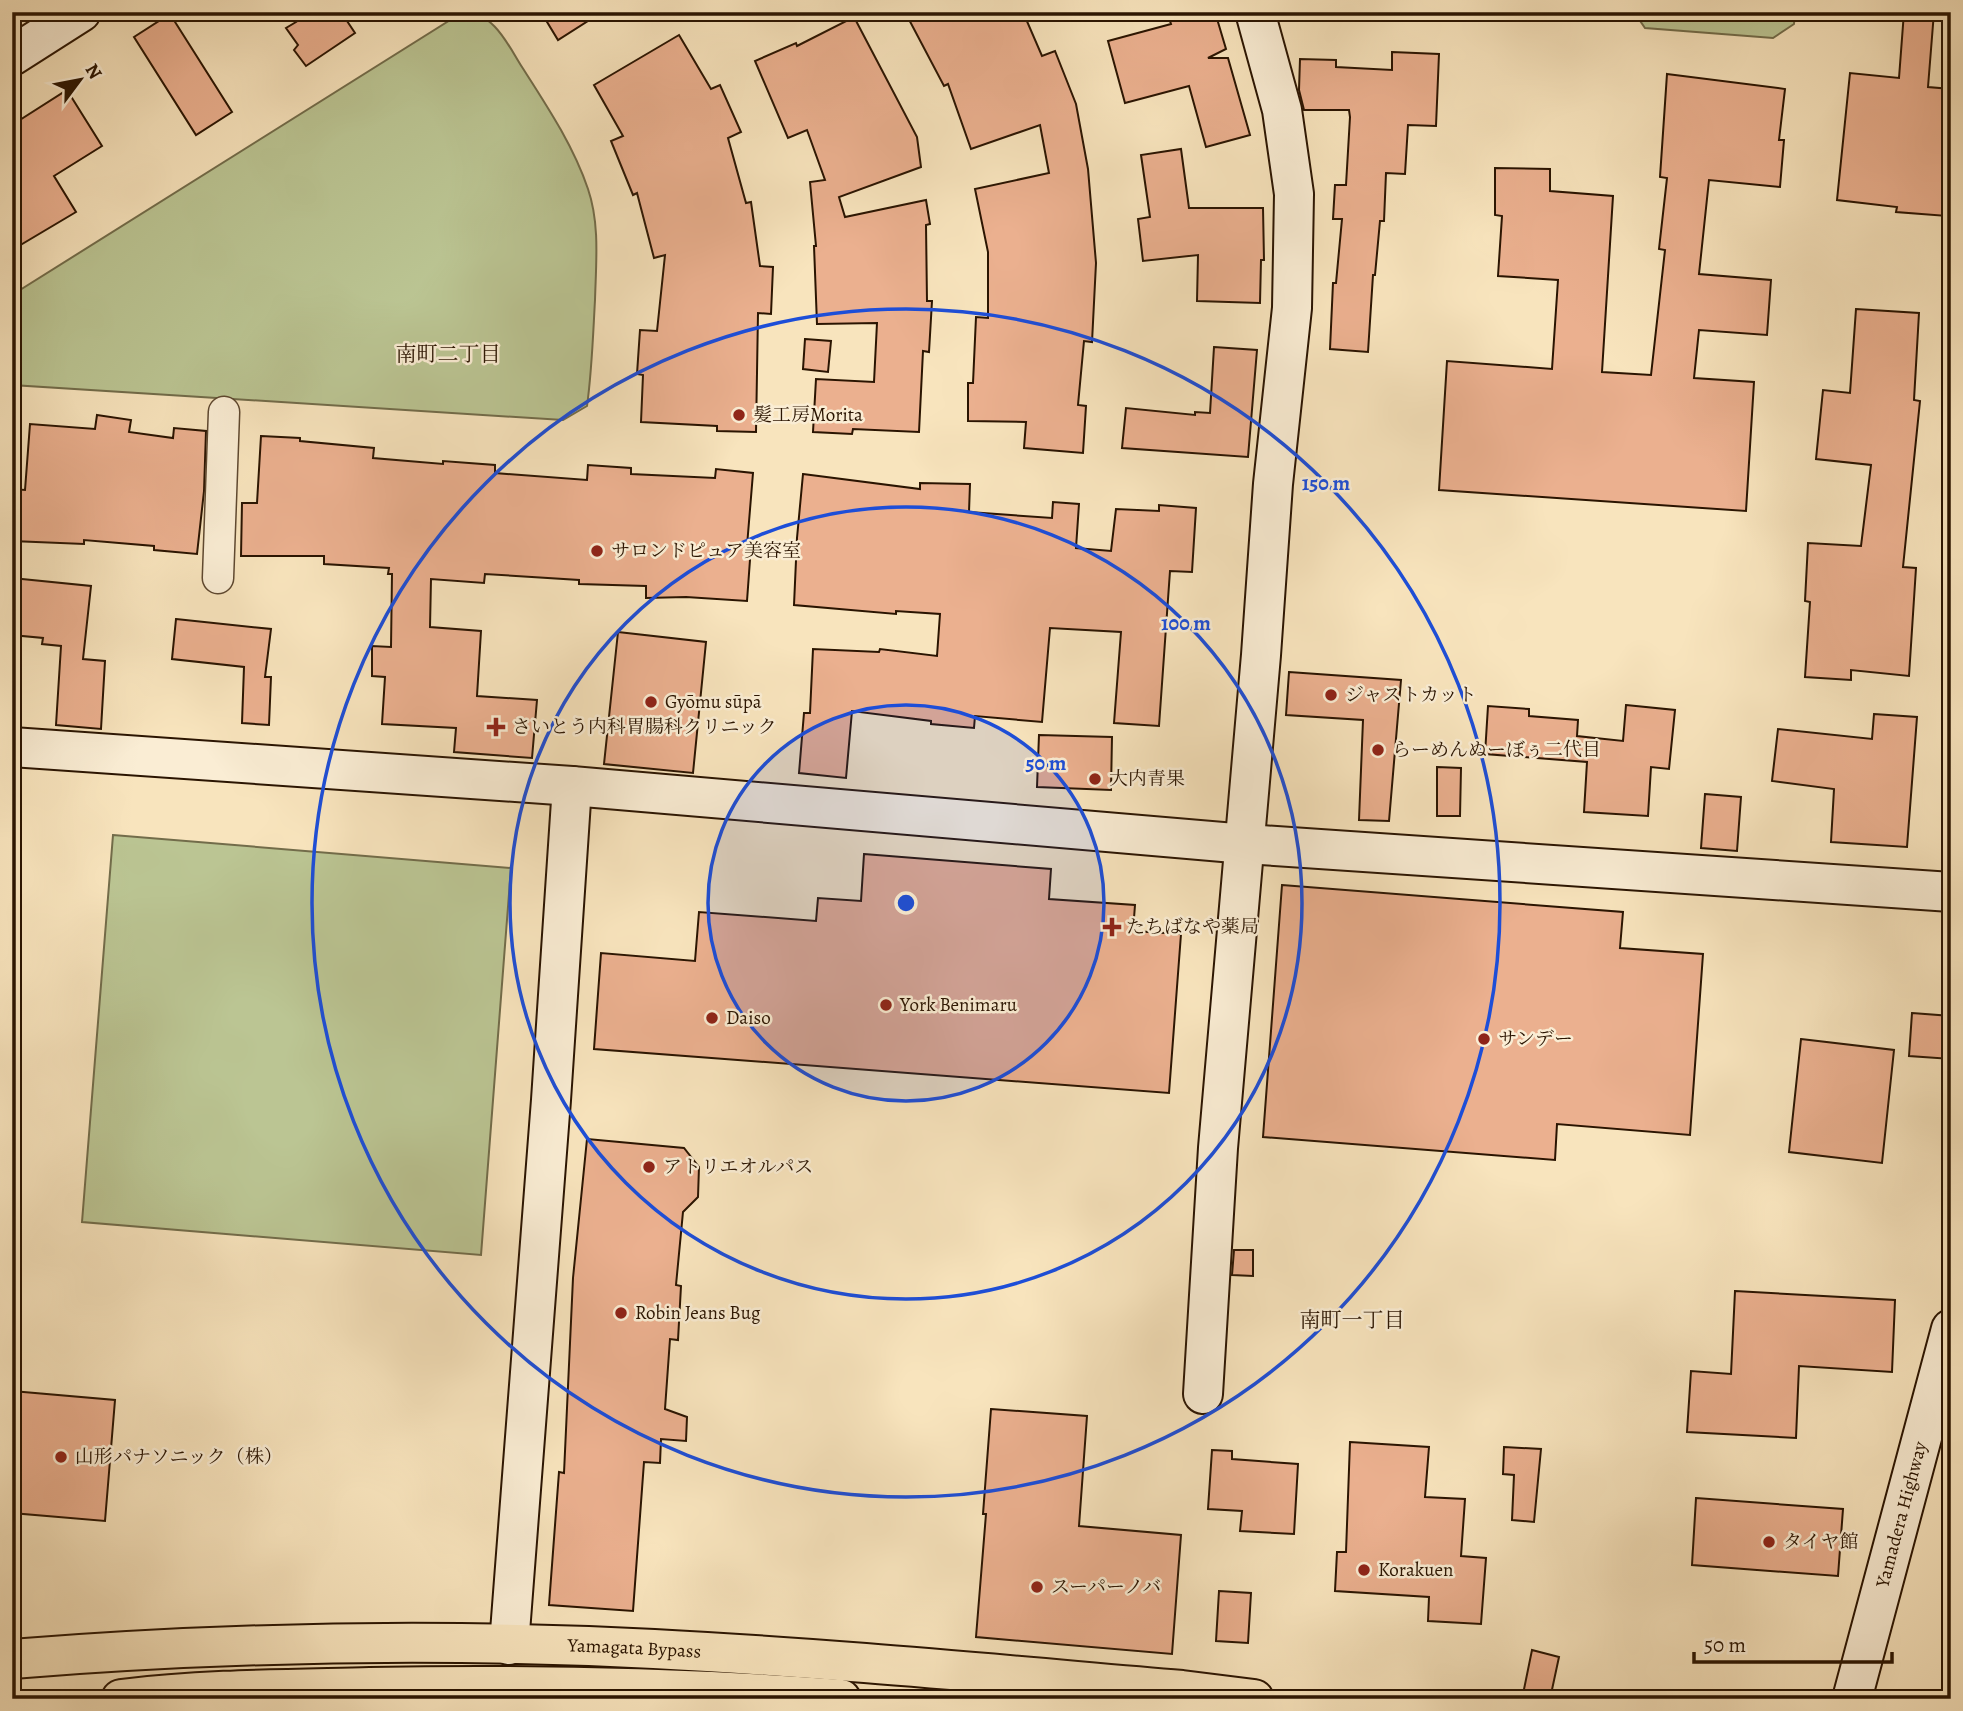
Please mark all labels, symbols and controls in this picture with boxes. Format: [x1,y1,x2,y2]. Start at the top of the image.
north arrow [46,46,116,116]
text: N [79,59,108,84]
district label: 南町二丁目 [396,340,501,368]
place label: 髪工房Morita [753,402,863,428]
marker: 髪工房Morita [731,407,747,423]
text: 150 m [1302,469,1351,497]
place label: サロンドピュア美容室 [611,538,801,564]
marker: サロンドピュア美容室 [589,543,605,559]
text: 100 m [1161,609,1211,637]
place label: ジャストカット [1345,682,1477,708]
marker: ジャストカット [1323,687,1339,703]
place label: Gyōmu sūpā [665,689,762,715]
marker: Gyōmu sūpā [643,694,659,710]
place label: さいとう内科胃腸科クリニック [512,714,777,740]
marker: さいとう内科胃腸科クリニック [486,717,506,737]
place label: らーめんぬーぼぅ二代目 [1392,737,1601,763]
marker: らーめんぬーぼぅ二代目 [1370,742,1386,758]
text: 50 m [1026,749,1067,777]
place label: 大内青果 [1109,766,1185,792]
marker: 大内青果 [1087,771,1103,787]
centre of rings [894,891,918,915]
place label: たちばなや薬局 [1126,914,1259,940]
marker: たちばなや薬局 [1104,919,1120,935]
place label: York Benimaru [899,992,1018,1018]
marker: York Benimaru [878,997,894,1013]
place label: Daiso [726,1005,771,1031]
marker: Daiso [704,1010,720,1026]
place label: サンデー [1498,1026,1573,1052]
marker: サンデー [1476,1031,1492,1047]
place label: アトリエオルパス [663,1154,813,1180]
marker: アトリエオルパス [641,1159,657,1175]
place label: Robin Jeans Bug [635,1300,761,1326]
marker: Robin Jeans Bug [613,1305,629,1321]
district label: 南町一丁目 [1300,1306,1405,1334]
street label: Yamadera Highway [1869,1438,1933,1591]
place label: 山形パナソニック（株） [75,1444,283,1470]
marker: 山形パナソニック（株） [53,1449,69,1465]
place label: タイヤ館 [1783,1529,1859,1555]
marker: タイヤ館 [1761,1534,1777,1550]
place label: Korakuen [1378,1557,1453,1583]
marker: Korakuen [1356,1562,1372,1578]
place label: スーパーノバ [1051,1574,1161,1600]
marker: スーパーノバ [1029,1579,1045,1595]
scale bar [1694,1620,1891,1664]
text: 50 m [1704,1631,1746,1659]
street label: Yamagata Bypass [566,1632,702,1665]

